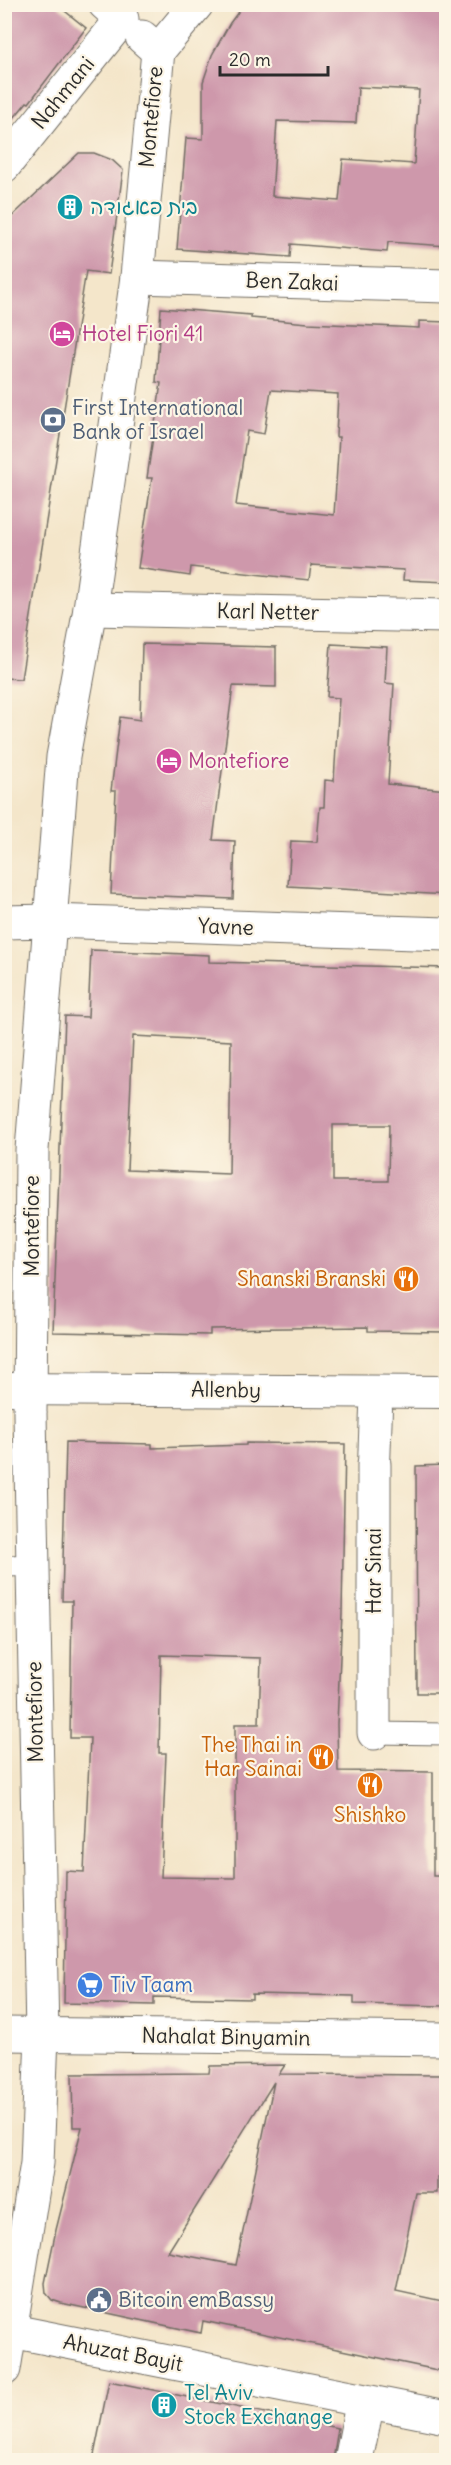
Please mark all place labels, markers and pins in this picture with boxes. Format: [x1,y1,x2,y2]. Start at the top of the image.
building icon: בית פאגודה [55,192,85,222]
place label: בית פאגודה [90,193,198,220]
hotel icon: Hotel Fiori 41 [47,319,77,349]
place label: Hotel Fiori 41 [82,320,204,347]
place label: First International Bank of Israel [72,394,243,445]
bank icon: First International Bank of Israel [38,405,68,435]
hotel icon: Montefiore [154,746,184,776]
place label: Montefiore [188,747,289,774]
restaurant icon: Shanski Branski [391,1264,421,1294]
place label: Shanski Branski [237,1265,386,1292]
place label: The Thai in Har Sainai [201,1731,302,1782]
restaurant icon: The Thai in Har Sainai [306,1742,336,1772]
restaurant icon: Shishko [355,1770,385,1800]
place label: Shishko [334,1801,406,1828]
supermarket icon: Tiv Taam [75,1970,105,2000]
place label: Tiv Taam [110,1971,193,1998]
public building icon: Bitcoin emBassy [84,2285,114,2315]
place label: Bitcoin emBassy [118,2286,274,2313]
place label: Tel Aviv Stock Exchange [184,2379,333,2430]
building icon: Tel Aviv Stock Exchange [149,2390,179,2420]

